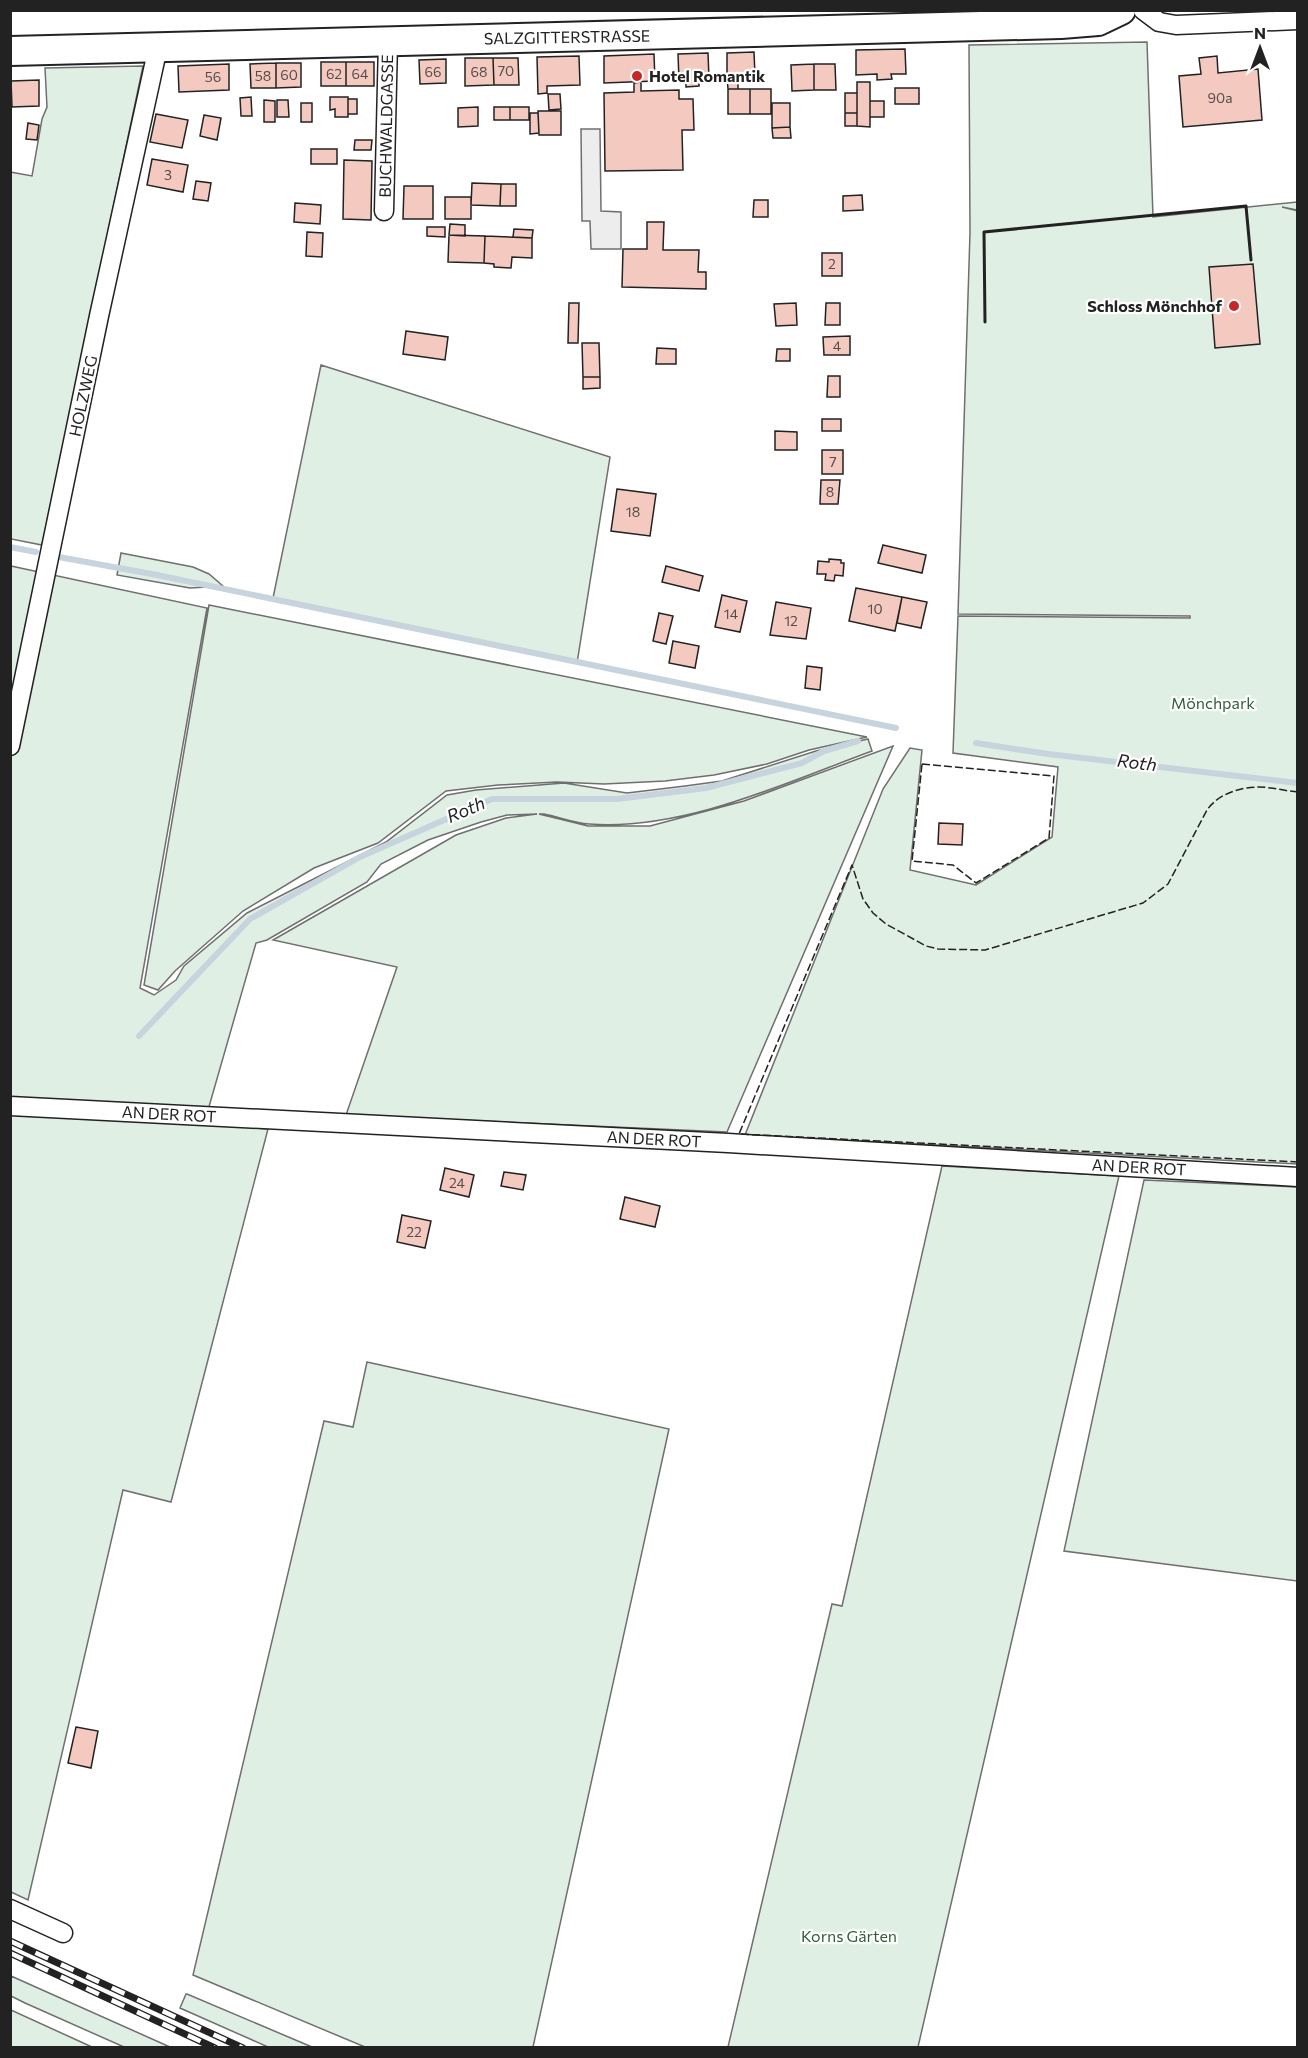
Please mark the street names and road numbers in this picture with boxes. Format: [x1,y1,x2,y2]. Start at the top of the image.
street label: SALZGITTERSTRASSE [484,26,650,47]
street label: BUCHWALDGASSE [375,54,396,198]
street label: HOLZWEG [65,354,100,438]
street label: AN DER ROT [121,1102,217,1125]
street label: AN DER ROT [606,1127,702,1150]
street label: AN DER ROT [1091,1155,1187,1178]

